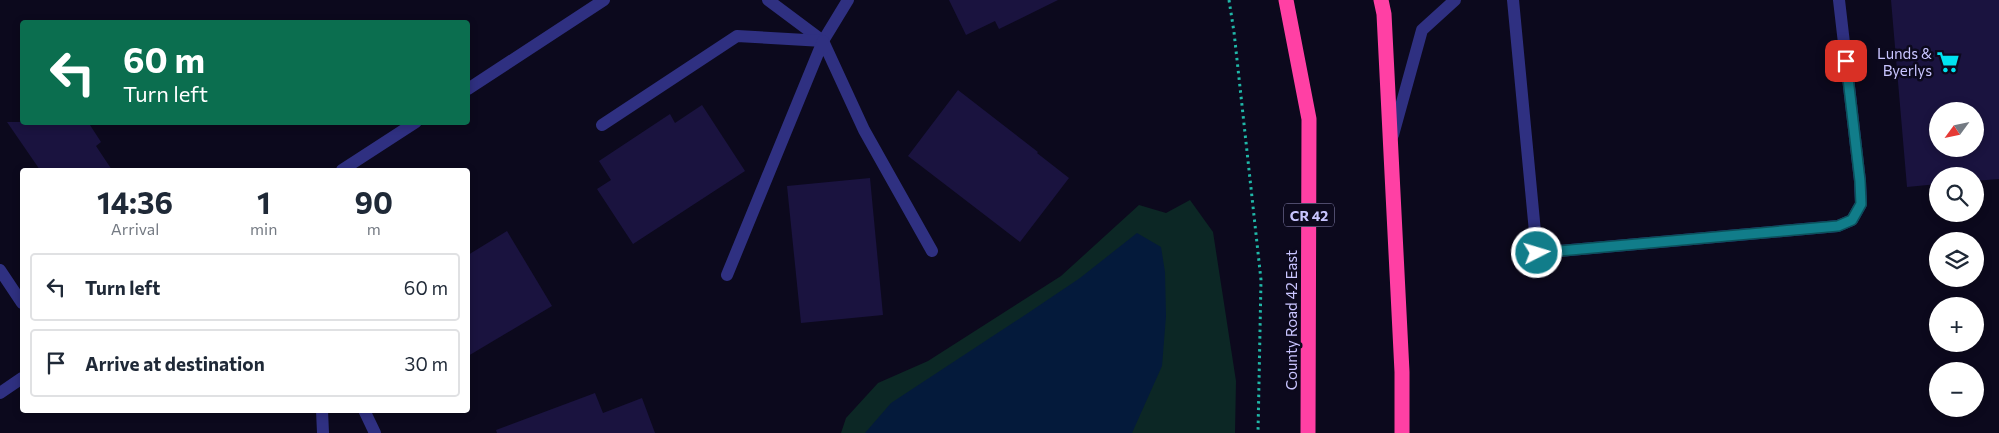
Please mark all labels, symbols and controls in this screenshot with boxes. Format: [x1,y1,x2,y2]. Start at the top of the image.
text: 60 m [123,37,205,80]
icon: left [40,40,105,105]
pin [1825,40,1867,82]
place label: Lunds & Byerlys [1877,44,1932,79]
icon: arrive [1832,47,1860,75]
supermarket icon: Lunds & Byerlys [1935,49,1961,75]
text: Turn left [123,80,208,107]
north arrow [1929,102,1984,158]
map controls [1929,102,1984,417]
button: search [1929,167,1984,222]
text: 14:36 [97,183,173,220]
text: 1 [257,183,271,220]
text: 90 [354,183,393,220]
road number: CR 42 [1284,204,1334,226]
text: Arrival [111,219,159,238]
text: min [250,219,277,238]
text: m [367,219,381,238]
position arrow [1510,226,1562,278]
button: layers [1929,232,1984,287]
street label: County Road 42 East [1282,250,1300,390]
icon: left [42,273,70,301]
text: Turn left [85,276,160,299]
text: 60 m [404,276,448,299]
button: + [1929,297,1984,352]
icon: arrive [42,349,70,377]
text: Arrive at destination [85,352,265,375]
text: 30 m [405,352,448,375]
button: − [1929,362,1984,417]

